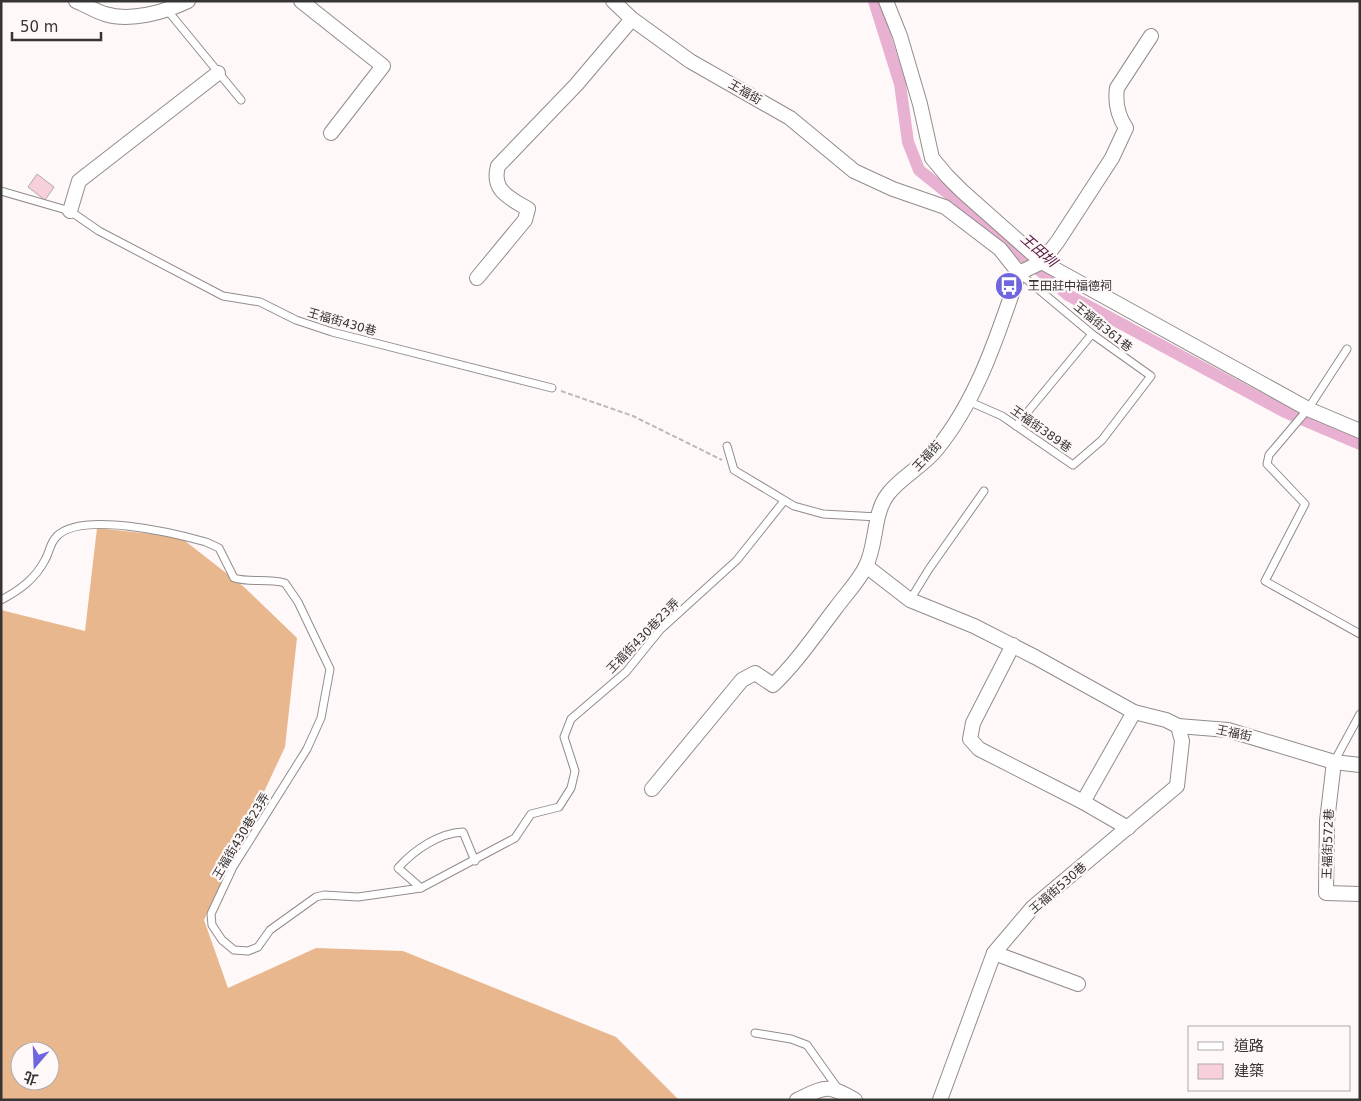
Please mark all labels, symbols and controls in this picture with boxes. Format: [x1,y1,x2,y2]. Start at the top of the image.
scale bar [12,10,101,42]
text: 50 m [20,18,58,36]
street label: 王福街 [726,77,764,107]
water label: 王田圳 [1018,230,1062,271]
bus stop icon: 王田莊中福德祠 [994,271,1024,301]
place label: 王田莊中福德祠 [1028,279,1112,293]
street label: 王福街361巷 [1071,299,1135,355]
street label: 王福街430巷 [306,305,378,339]
street label: 王福街389巷 [1008,403,1074,455]
street label: 王福街 [910,438,944,474]
street label: 王福街430巷23弄 [604,596,682,676]
street label: 王福街 [1215,722,1253,744]
street label: 王福街430巷23弄 [210,790,272,882]
street label: 王福街572巷 [1320,808,1336,880]
street label: 王福街530巷 [1027,859,1089,917]
legend [1188,1026,1351,1091]
text: 道路 [1234,1037,1264,1055]
north arrow [10,1041,60,1091]
text: 建築 [1234,1062,1264,1080]
text: 北 [22,1068,40,1088]

